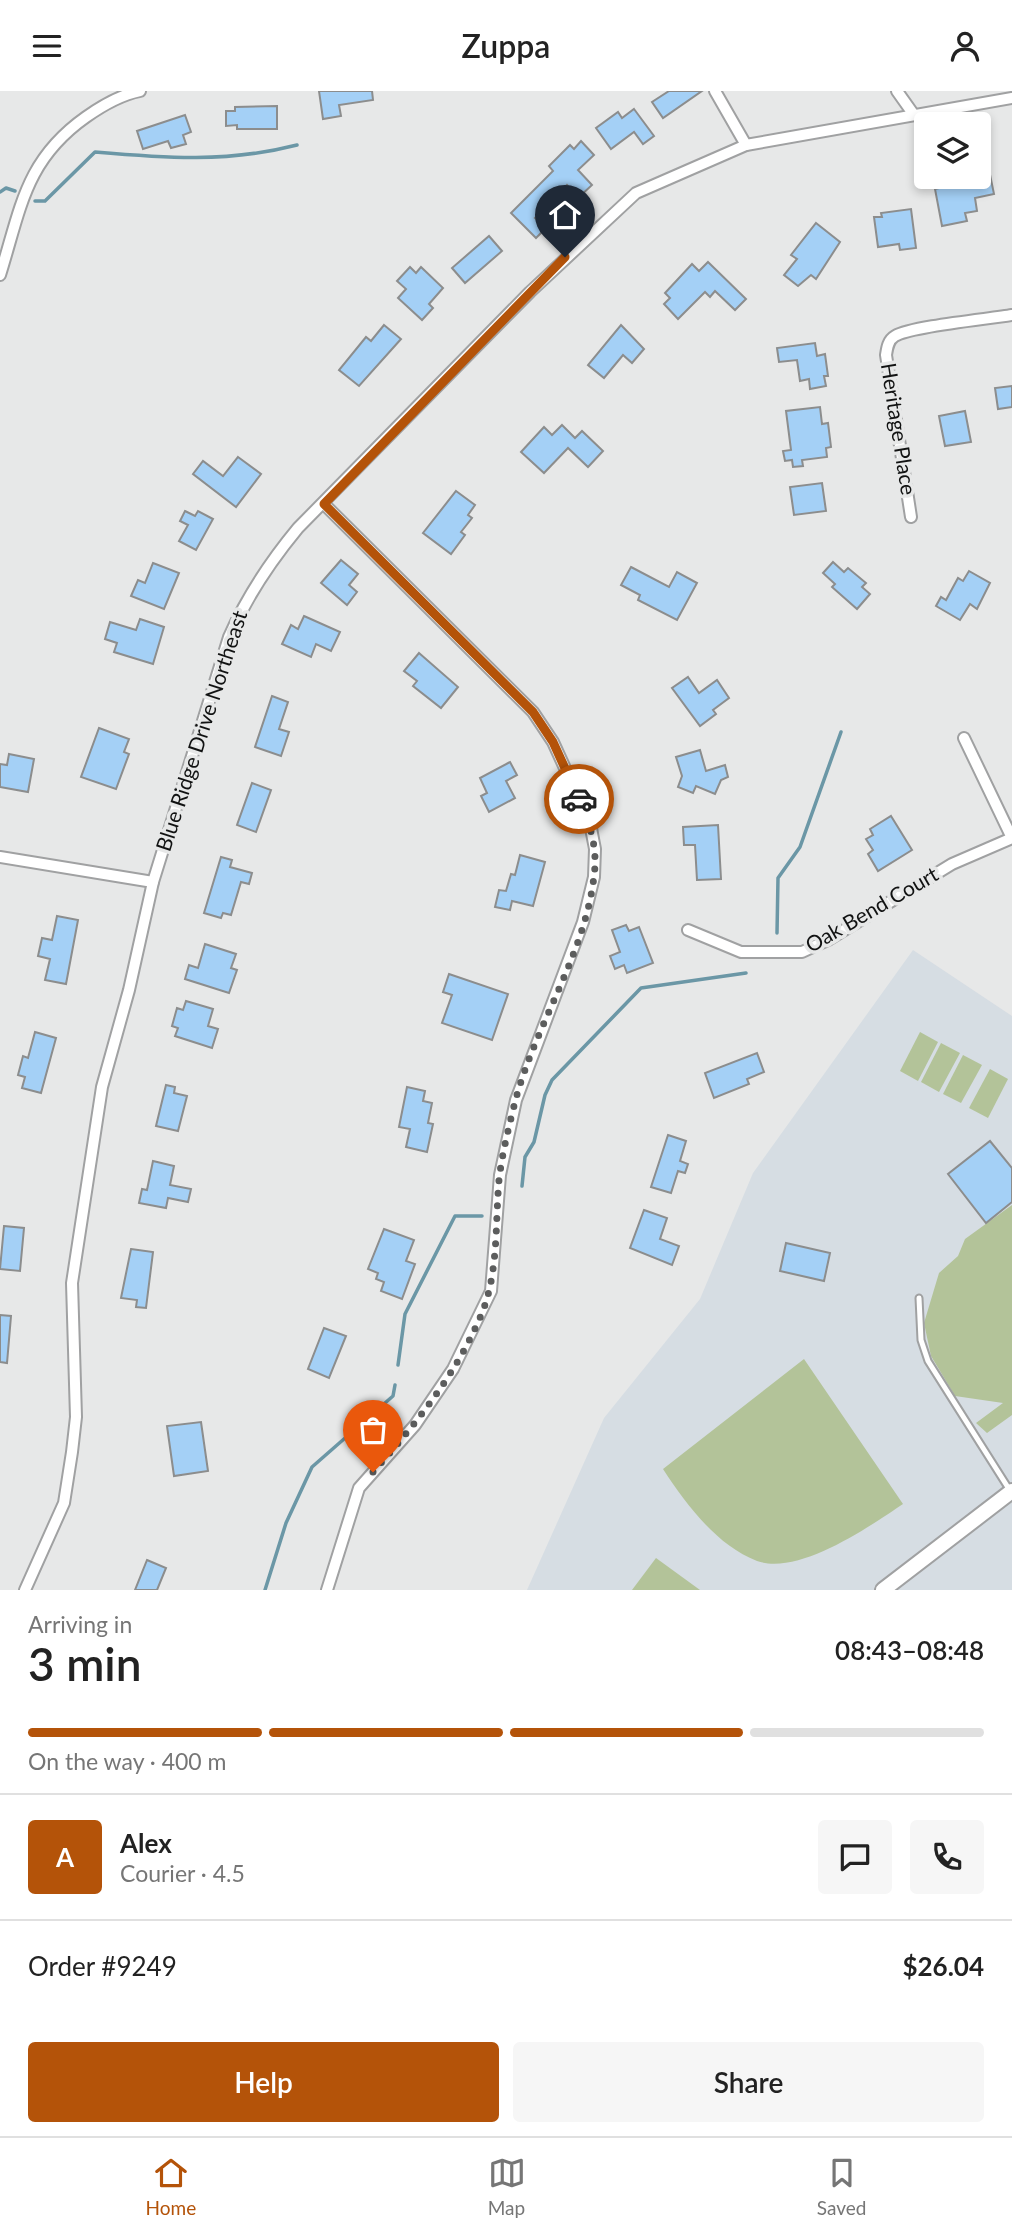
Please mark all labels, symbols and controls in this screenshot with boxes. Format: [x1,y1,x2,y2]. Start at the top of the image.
text: Zuppa [462,26,550,65]
icon: menu [28,27,66,65]
icon: person [946,27,984,65]
map controls [914,112,991,189]
button: layers [914,112,991,189]
pin [535,185,595,257]
icon: home [546,196,584,234]
street label: Heritage Place [877,361,922,497]
street label: Blue Ridge Drive Northeast [150,607,251,854]
courier [544,764,614,834]
icon: car [560,780,598,818]
street label: Oak Bend Court [800,860,942,957]
pin [343,1400,403,1472]
icon: bag [354,1411,392,1449]
text: Arriving in [28,1610,132,1638]
text: 08:43–08:48 [835,1634,984,1666]
text: 3 min [28,1636,142,1691]
text: On the way · 400 m [28,1747,227,1775]
button: chat [818,1820,892,1894]
button: phone [910,1820,984,1894]
text: Alex [120,1827,172,1859]
text: A [56,1841,74,1873]
text: Courier · 4.5 [120,1859,245,1887]
text: Order #9249 [28,1950,177,1982]
text: $26.04 [902,1950,984,1982]
button: Help [28,2042,499,2122]
button: Share [513,2042,984,2122]
tab: Home [146,2154,196,2219]
tab: Map [488,2154,526,2219]
tab: Saved [817,2154,866,2219]

